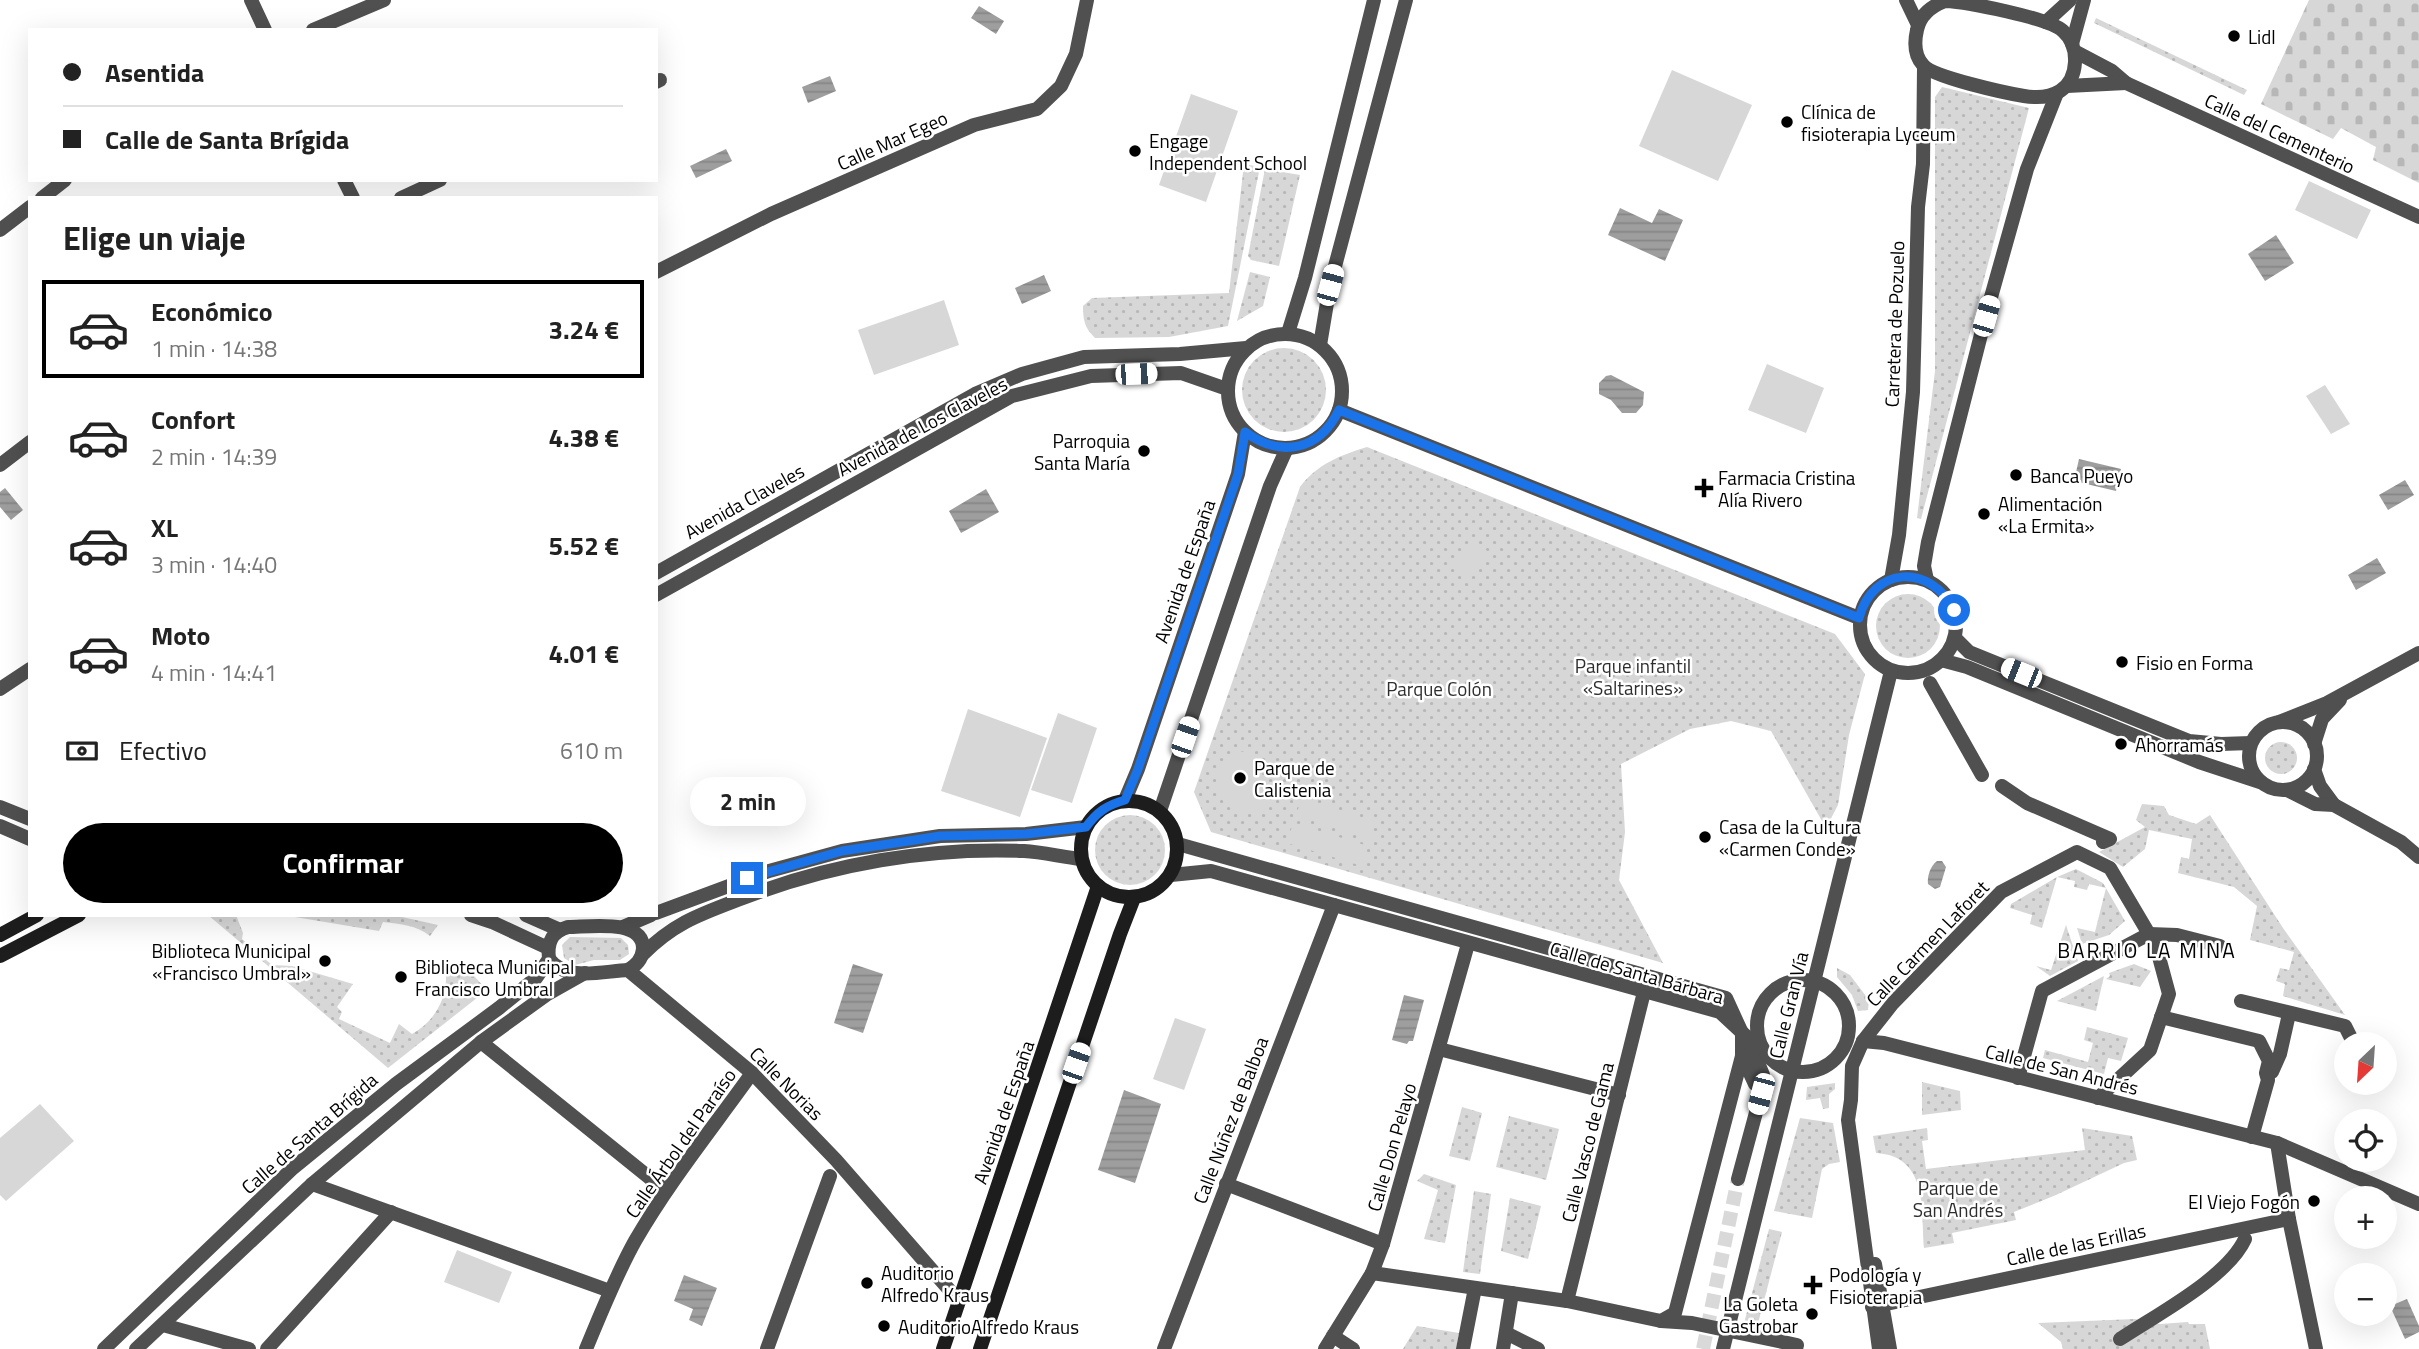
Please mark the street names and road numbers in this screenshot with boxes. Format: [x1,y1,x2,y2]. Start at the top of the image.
street label: Calle del Cementerio [2200,85,2360,181]
street label: Calle Mar Egeo [832,103,952,177]
street label: Carretera de Pozuelo [1877,240,1911,408]
street label: Avenida de Los Claveles [832,369,1012,483]
street label: Avenida Claveles [679,456,809,546]
street label: Avenida de España [1146,495,1222,647]
street label: Calle Carmen Laforet [1859,873,1995,1013]
street label: Calle de Santa Bárbara [1547,933,1728,1011]
street label: Calle Gran Vía [1761,948,1815,1062]
street label: Calle Núñez de Balboa [1185,1032,1275,1208]
street label: Avenida de España [965,1036,1041,1188]
street label: Calle de San Andrés [1982,1036,2142,1102]
street label: Calle Norias [743,1039,831,1127]
street label: Calle Vasco de Gama [1553,1058,1621,1225]
street label: Calle Árbol del Paraíso [617,1062,743,1224]
street label: Calle de Santa Brígida [234,1065,384,1201]
street label: Calle Don Pelayo [1359,1079,1423,1215]
street label: Calle de las Erillas [2004,1215,2148,1273]

